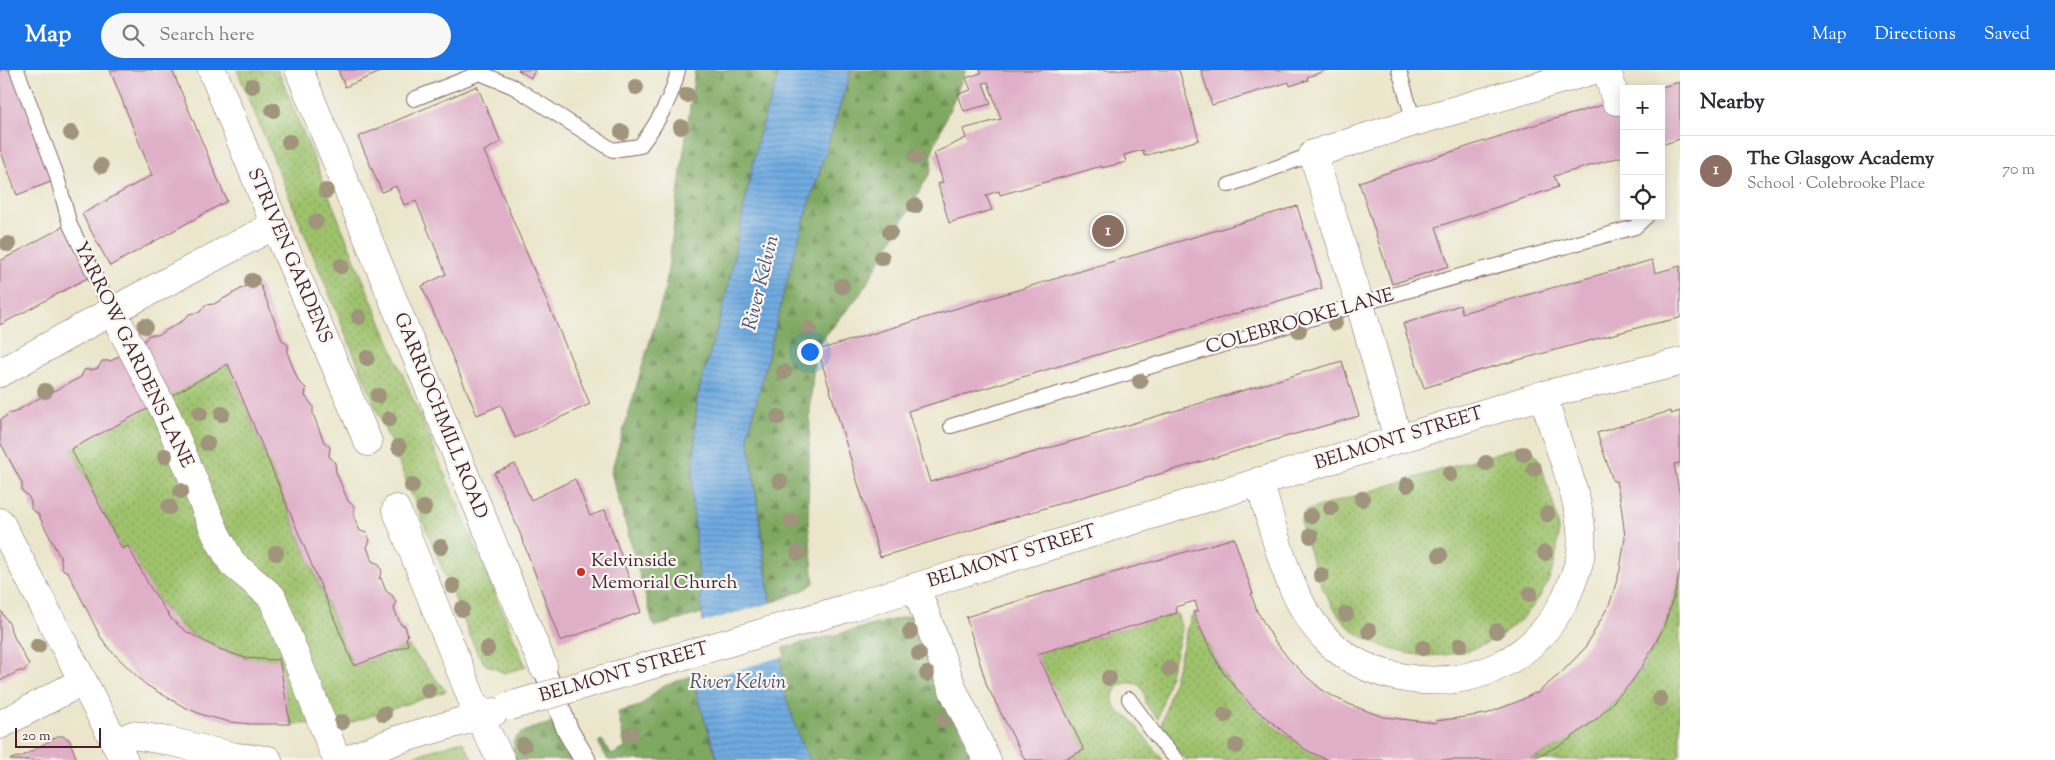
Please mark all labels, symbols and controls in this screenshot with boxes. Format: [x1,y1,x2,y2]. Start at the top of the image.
search box [101,13,451,58]
text: Map [25,18,71,52]
icon: search [119,21,147,49]
text: Search here [159,22,255,49]
text: Map [1812,22,1847,48]
text: Directions [1875,22,1956,48]
text: Saved [1984,22,2030,48]
map controls [1620,85,1665,220]
button: + [1620,85,1665,130]
text: Nearby [1700,88,1765,118]
button: − [1620,130,1665,175]
text: The Glasgow Academy [1747,146,1934,173]
text: 1 [1713,159,1719,182]
text: 70 m [2002,159,2035,182]
street label: STRIVEN GARDENS [240,164,338,348]
text: School · Colebrooke Place [1747,173,1925,196]
button: locate [1620,175,1665,220]
pin: 1 [1092,212,1124,250]
water label: River Kelvin [736,232,788,333]
street label: YARROW GARDENS LANE [66,237,200,473]
street label: COLEBROOKE LANE [1203,282,1398,362]
street label: GARRIOCHMILL ROAD [386,309,494,523]
your location [797,339,823,365]
street label: BELMONT STREET [1311,400,1487,478]
street label: BELMONT STREET [924,518,1100,596]
place label: Kelvinside Memorial Church [591,548,738,597]
marker: Kelvinside Memorial Church [575,566,587,578]
street label: BELMONT STREET [536,636,712,710]
water label: River Kelvin [690,669,787,698]
scale bar [15,725,101,748]
text: 20 m [22,727,51,747]

